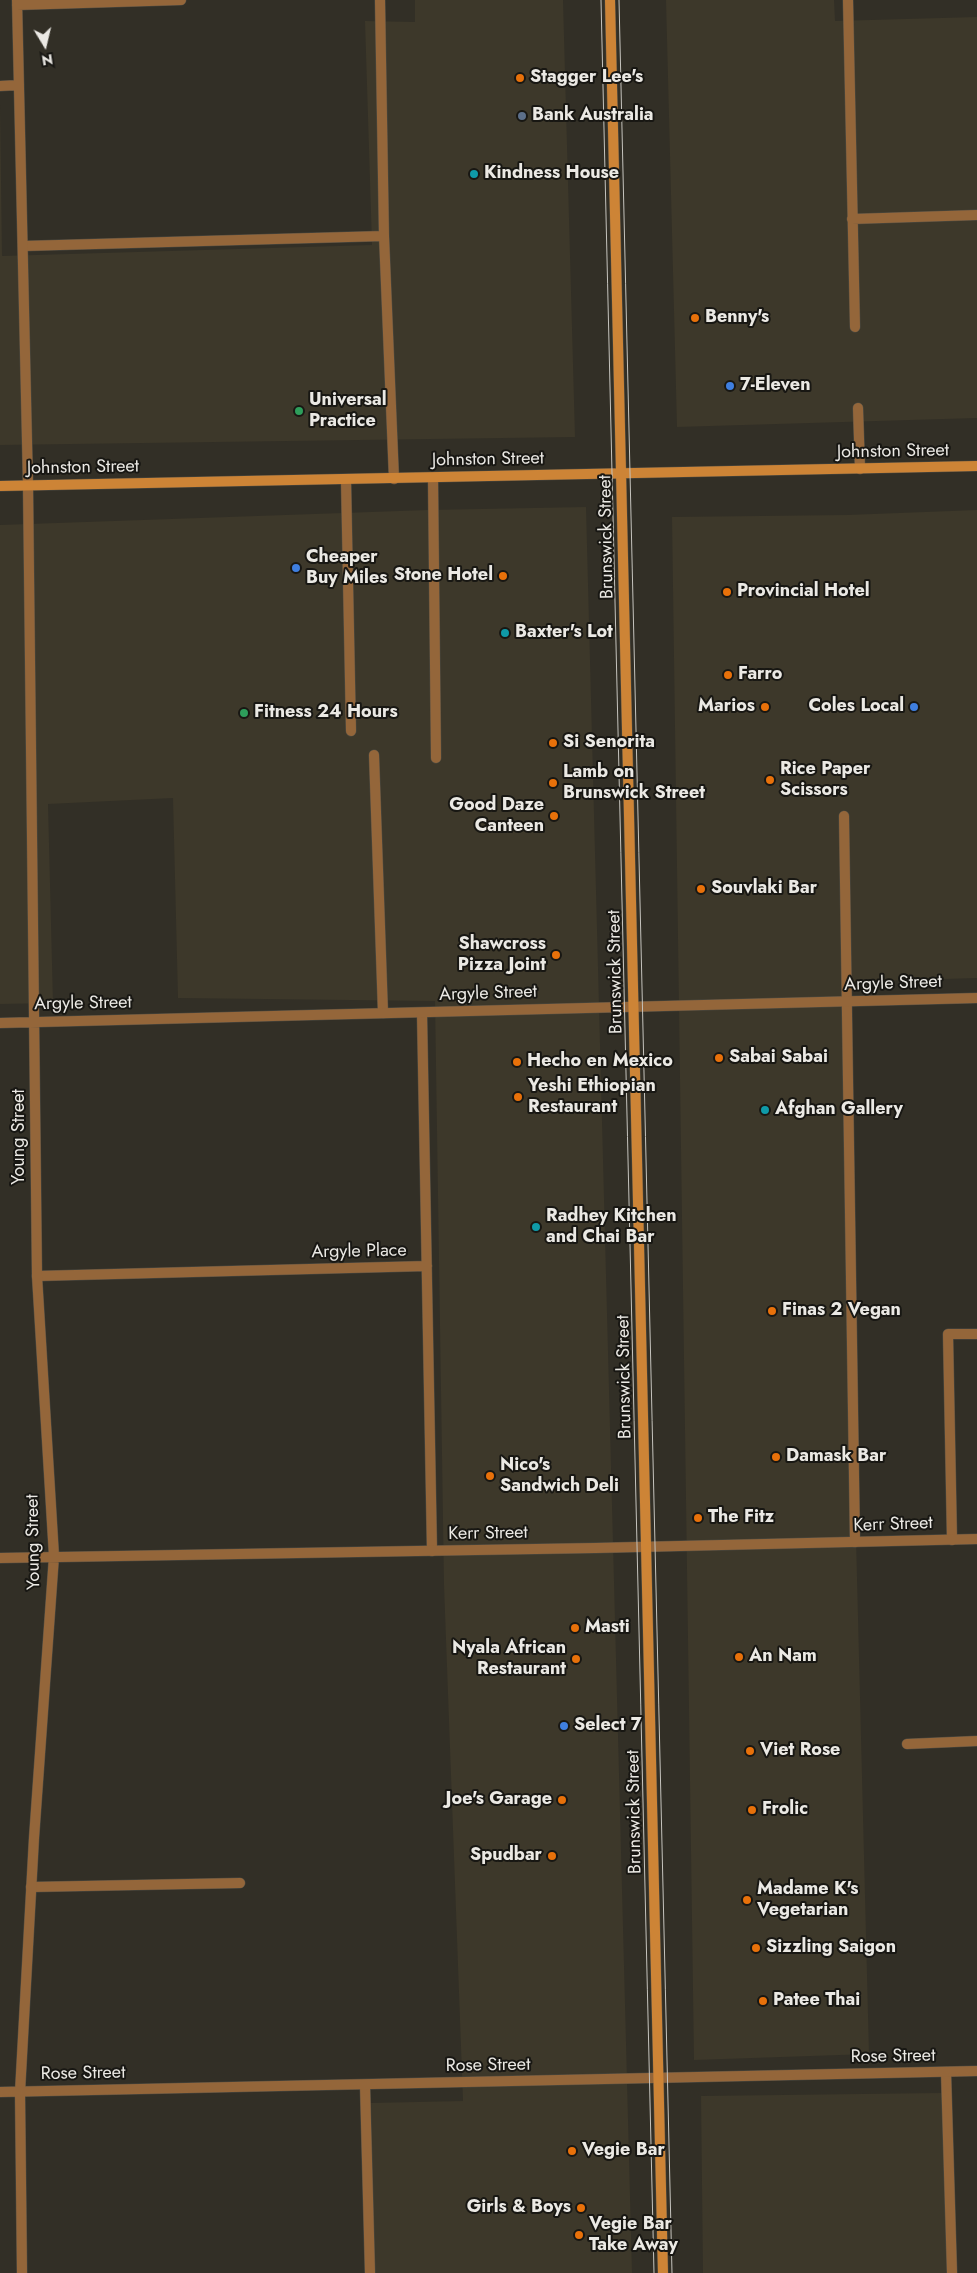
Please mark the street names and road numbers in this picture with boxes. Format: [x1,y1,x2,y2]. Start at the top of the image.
street label: Johnston Street [837,440,949,464]
street label: Johnston Street [432,448,544,472]
street label: Johnston Street [27,456,139,480]
street label: Brunswick Street [595,475,619,599]
street label: Brunswick Street [604,910,628,1034]
street label: Argyle Street [844,972,942,996]
street label: Argyle Street [439,982,537,1006]
street label: Argyle Street [34,992,132,1016]
street label: Young Street [9,1089,31,1185]
street label: Argyle Place [311,1240,407,1264]
street label: Brunswick Street [613,1315,637,1439]
street label: Young Street [22,1494,46,1590]
street label: Kerr Street [853,1513,933,1537]
street label: Kerr Street [448,1523,528,1545]
street label: Brunswick Street [623,1750,647,1874]
street label: Rose Street [850,2045,936,2069]
street label: Rose Street [445,2054,531,2078]
street label: Rose Street [40,2062,126,2086]

